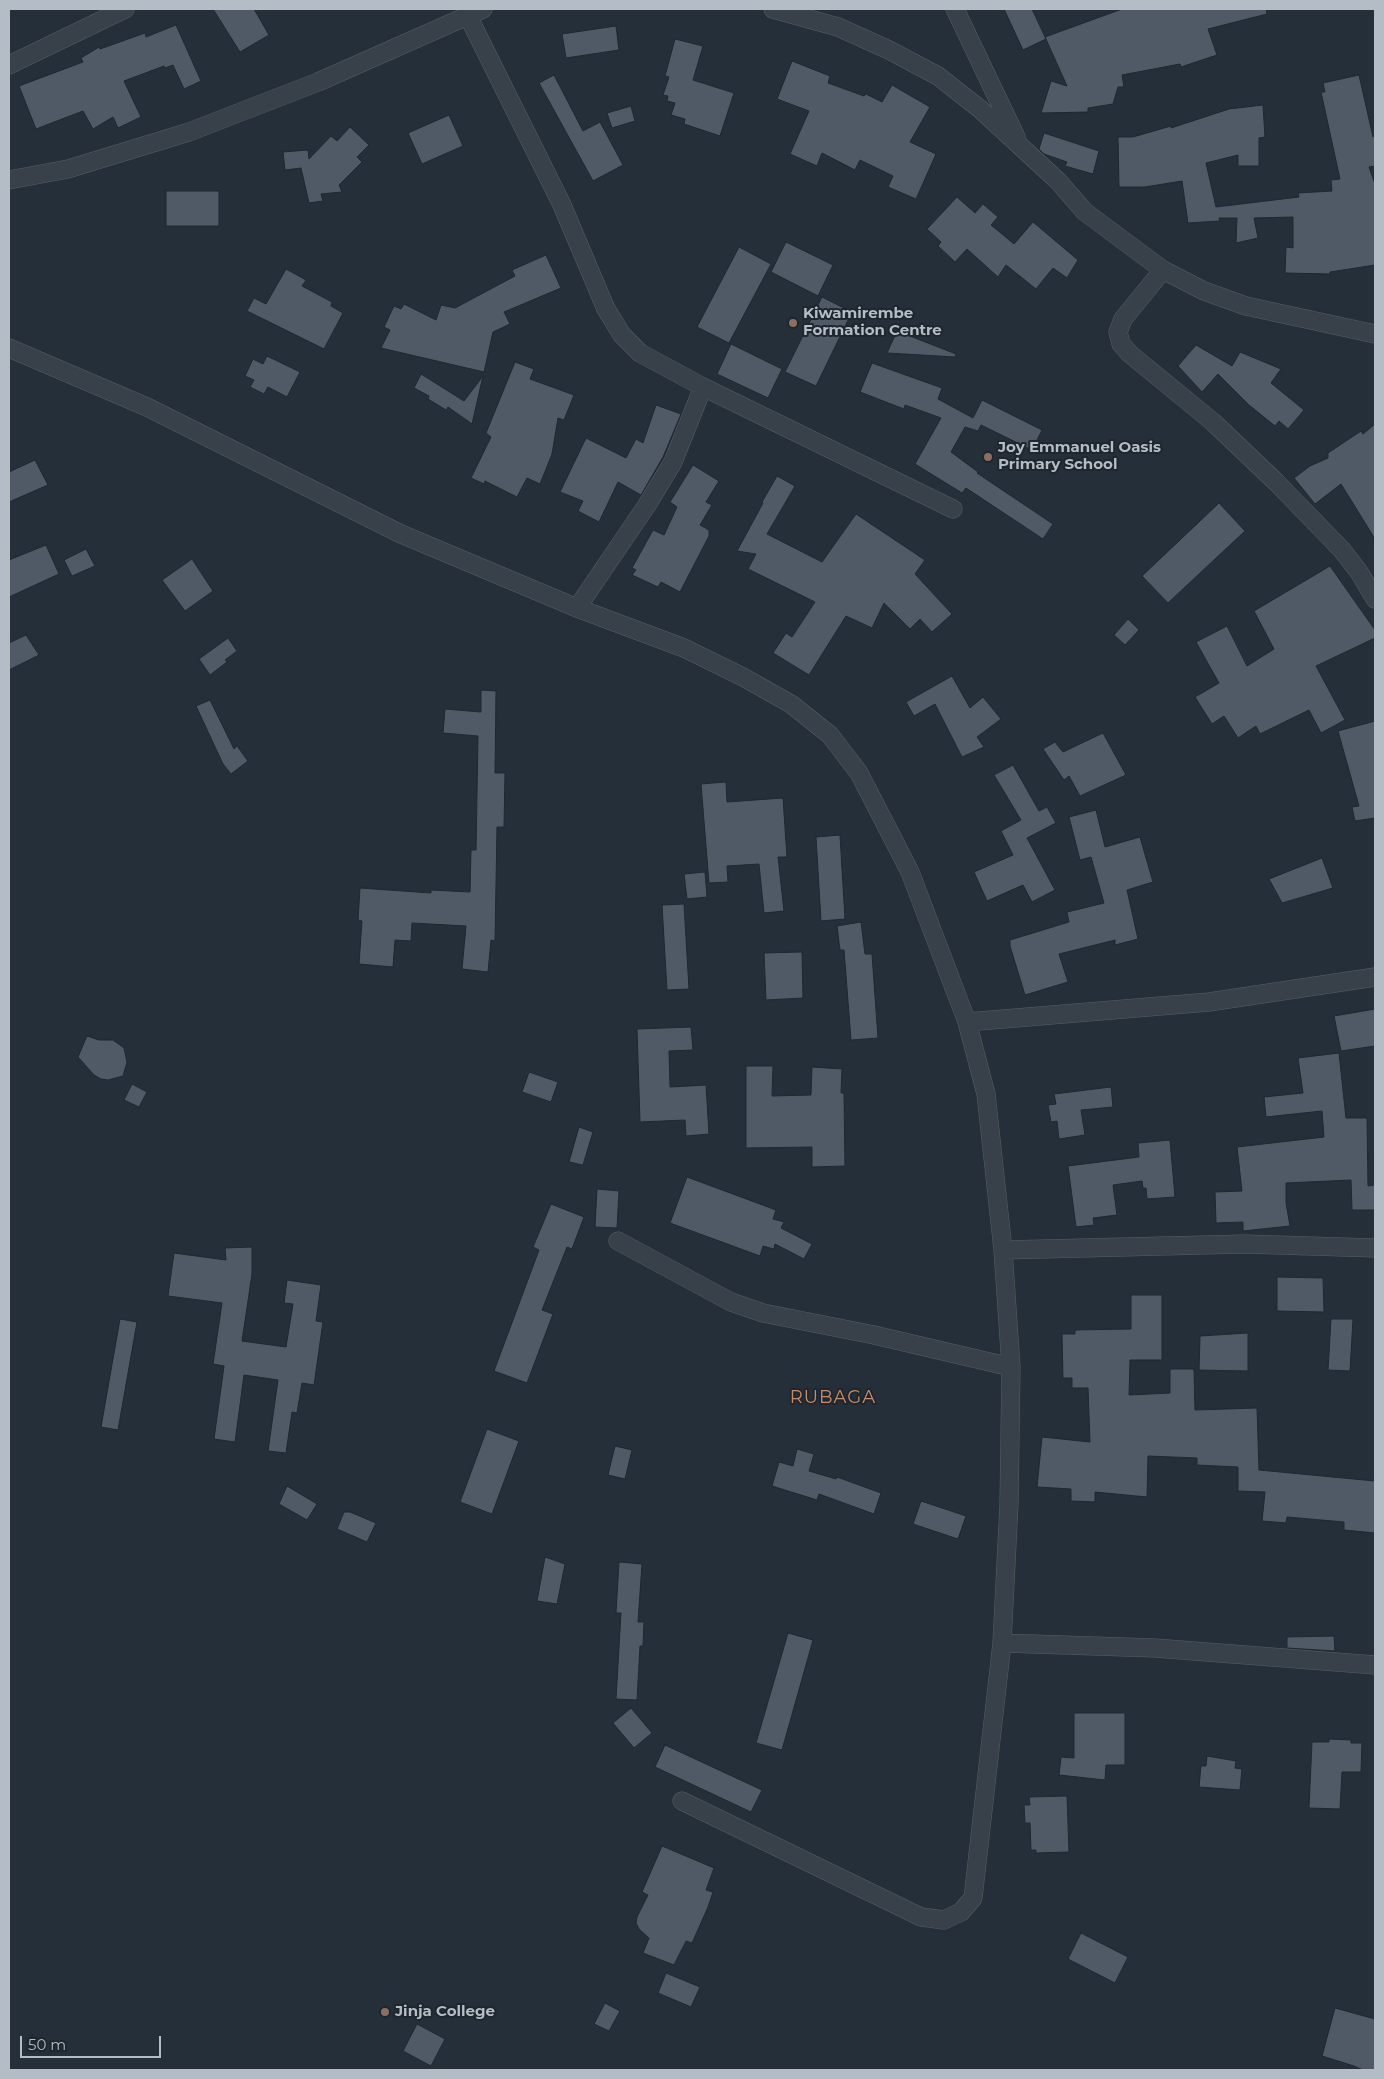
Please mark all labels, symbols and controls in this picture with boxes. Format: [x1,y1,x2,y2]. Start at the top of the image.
place label: Kiwamirembe Formation Centre [803,305,942,340]
marker: Kiwamirembe Formation Centre [787,317,799,329]
place label: Joy Emmanuel Oasis Primary School [998,439,1161,474]
marker: Joy Emmanuel Oasis Primary School [982,451,994,463]
district label: RUBAGA [789,1387,877,1409]
place label: Jinja College [395,2003,495,2021]
marker: Jinja College [379,2006,391,2018]
scale bar [22,2026,164,2058]
text: 50 m [28,2035,66,2054]

